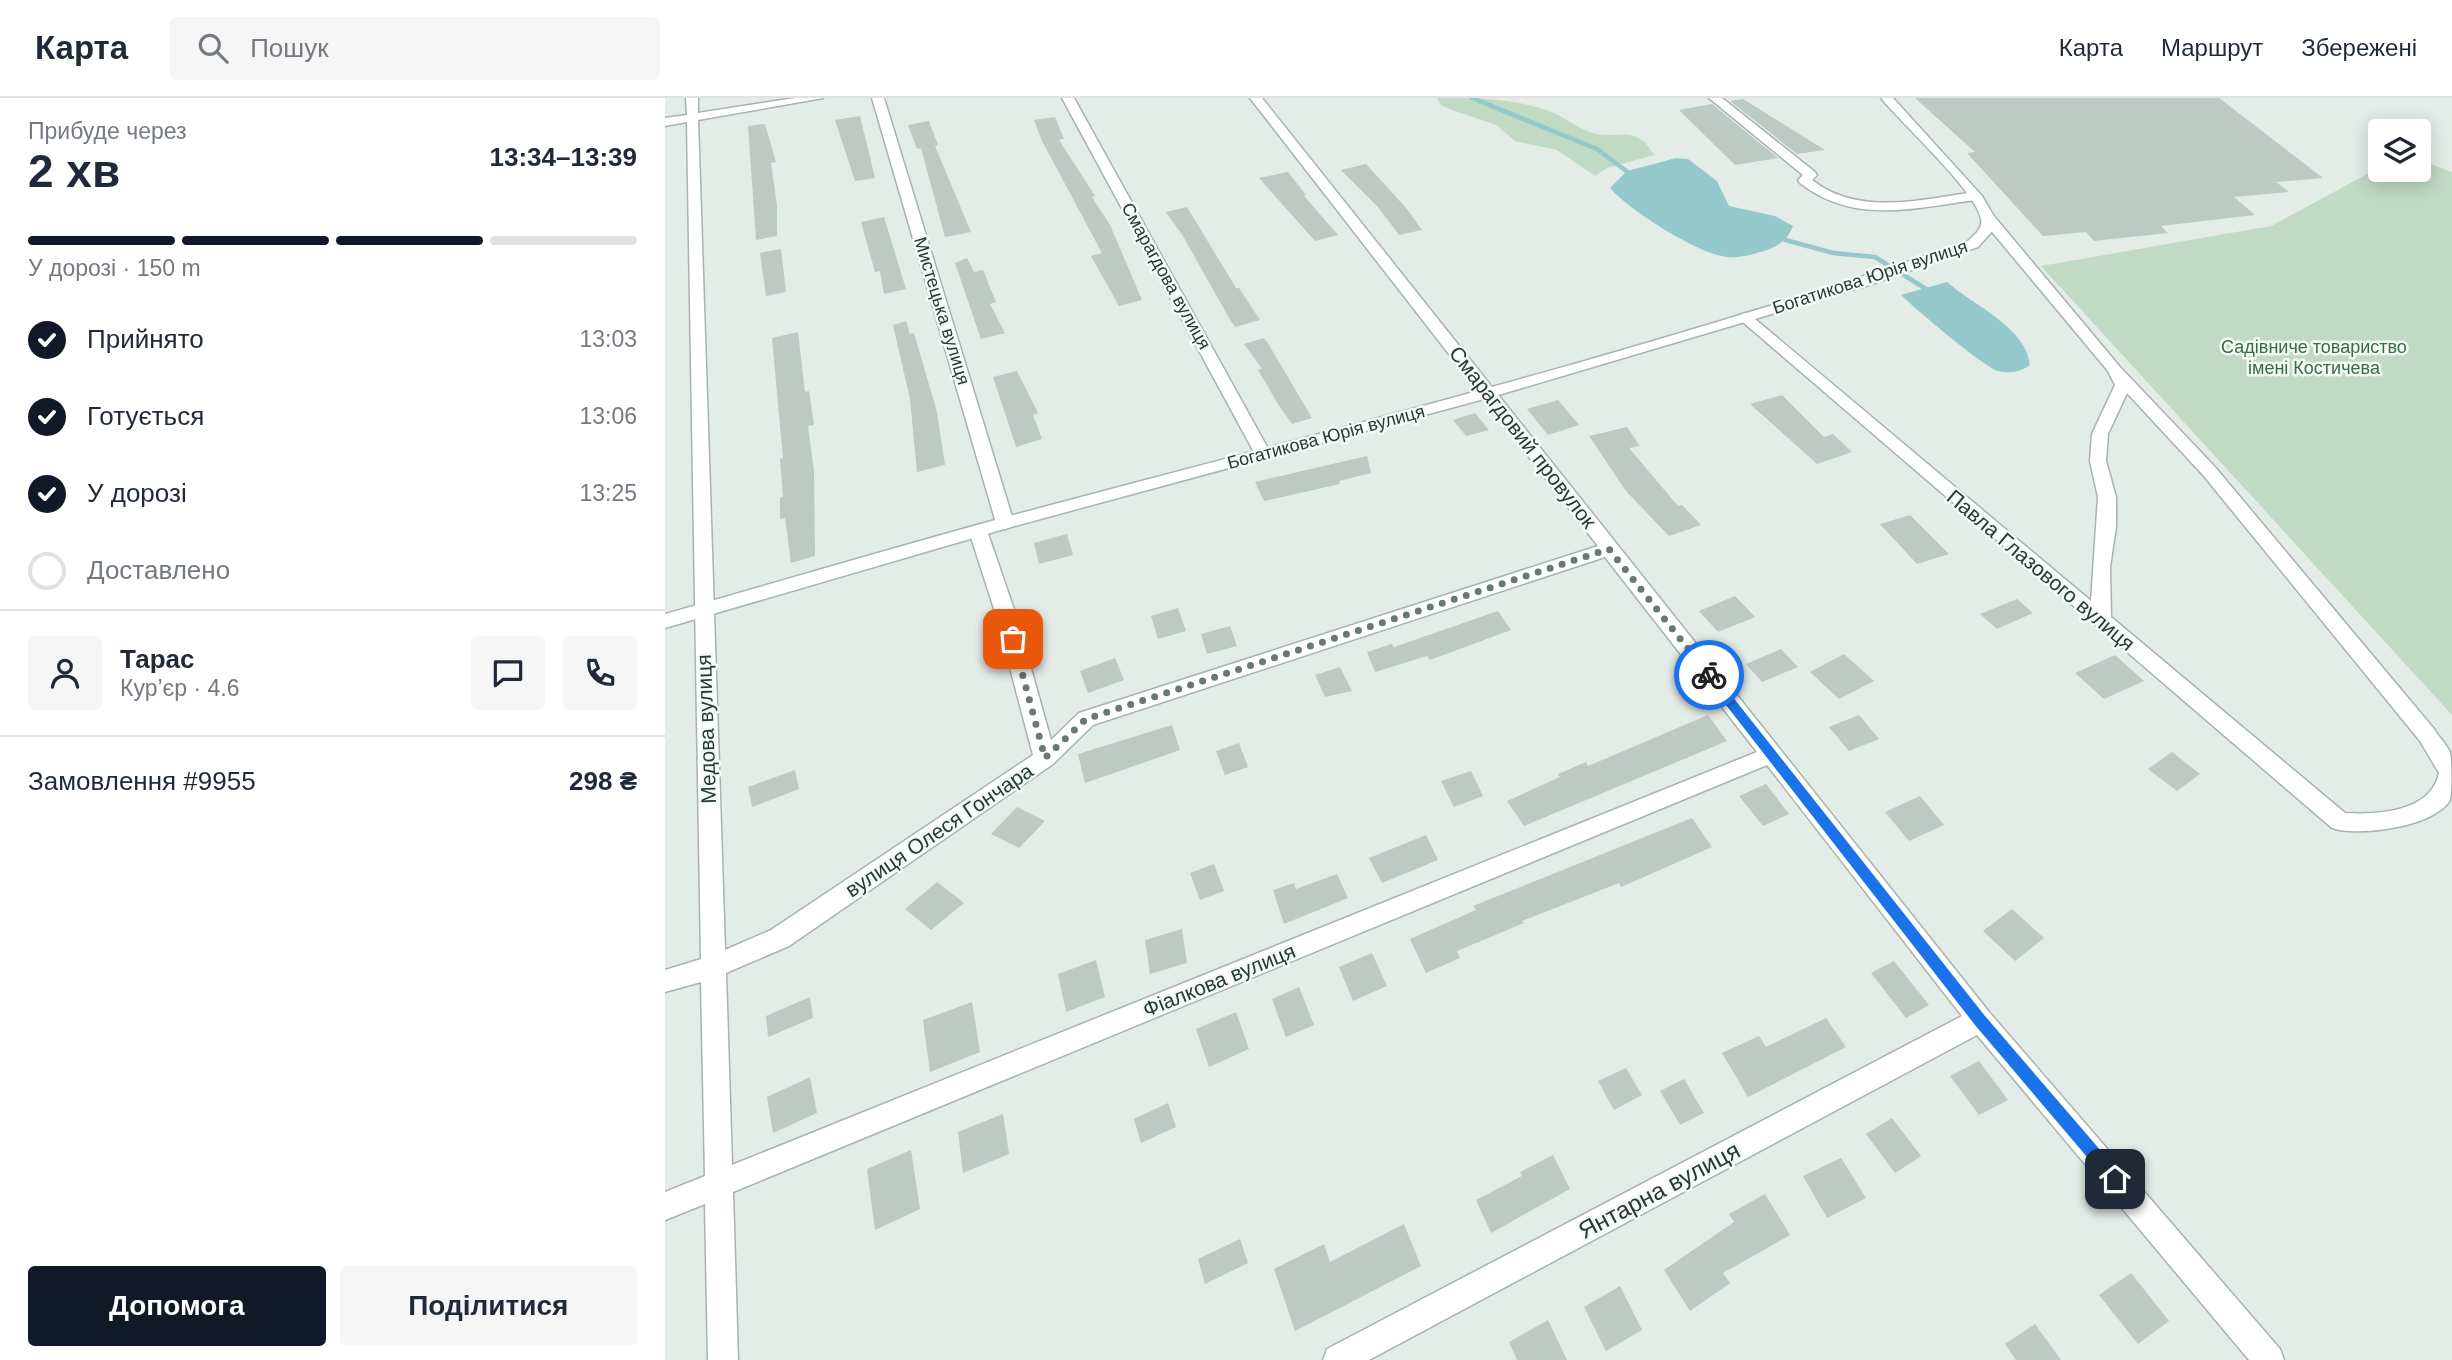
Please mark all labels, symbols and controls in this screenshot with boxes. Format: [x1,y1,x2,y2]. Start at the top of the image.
search box [170,17,660,80]
text: Карта [35,29,128,66]
icon: search [194,29,232,67]
text: Пошук [250,33,329,63]
text: Карта [2059,34,2123,61]
text: Маршрут [2161,34,2263,61]
text: Збережені [2301,34,2417,61]
text: Прибуде через [28,118,187,144]
map controls [2368,119,2431,182]
button: layers [2368,119,2431,182]
text: 13:34–13:39 [490,142,637,172]
text: 2 хв [28,145,120,197]
street label: Смарагдова вулиця [1117,199,1215,353]
street label: Мистецька вулиця [910,235,974,387]
street label: Богатикова Юрія вулиця [1770,236,1970,318]
text: У дорозі · 150 m [28,255,201,281]
icon: check [28,321,66,359]
text: Прийнято [87,324,204,354]
text: 13:03 [579,326,637,352]
park label: Садівниче товариство імені Костичева [2221,337,2407,378]
street label: Смарагдовий провулок [1445,341,1602,533]
icon: check [28,398,66,436]
text: Готується [87,401,204,431]
street label: Богатикова Юрія вулиця [1225,401,1427,473]
text: 13:06 [579,403,637,429]
icon: check [28,475,66,513]
text: У дорозі [87,478,187,508]
text: 13:25 [579,480,637,506]
street label: Павла Глазового вулиця [1943,485,2139,655]
text: Доставлено [87,555,230,585]
pin [983,609,1043,669]
icon: bag [994,620,1032,658]
button: person [28,636,102,710]
button: chat [471,636,545,710]
button: phone [563,636,637,710]
courier [1674,640,1744,710]
text: Тарас [120,644,195,674]
street label: Медова вулиця [692,654,720,804]
icon: bike [1690,656,1728,694]
text: Кур’єр · 4.6 [120,675,239,701]
street label: вулиця Олеся Гончара [841,759,1037,901]
text: Замовлення #9955 [28,766,256,796]
text: 298 ₴ [569,766,637,796]
street label: Фіалкова вулиця [1139,939,1299,1021]
street label: Янтарна вулиця [1574,1136,1744,1244]
pin [2085,1149,2145,1209]
icon: home [2096,1160,2134,1198]
button: Допомога [28,1266,326,1346]
button: Поділитися [340,1266,637,1346]

